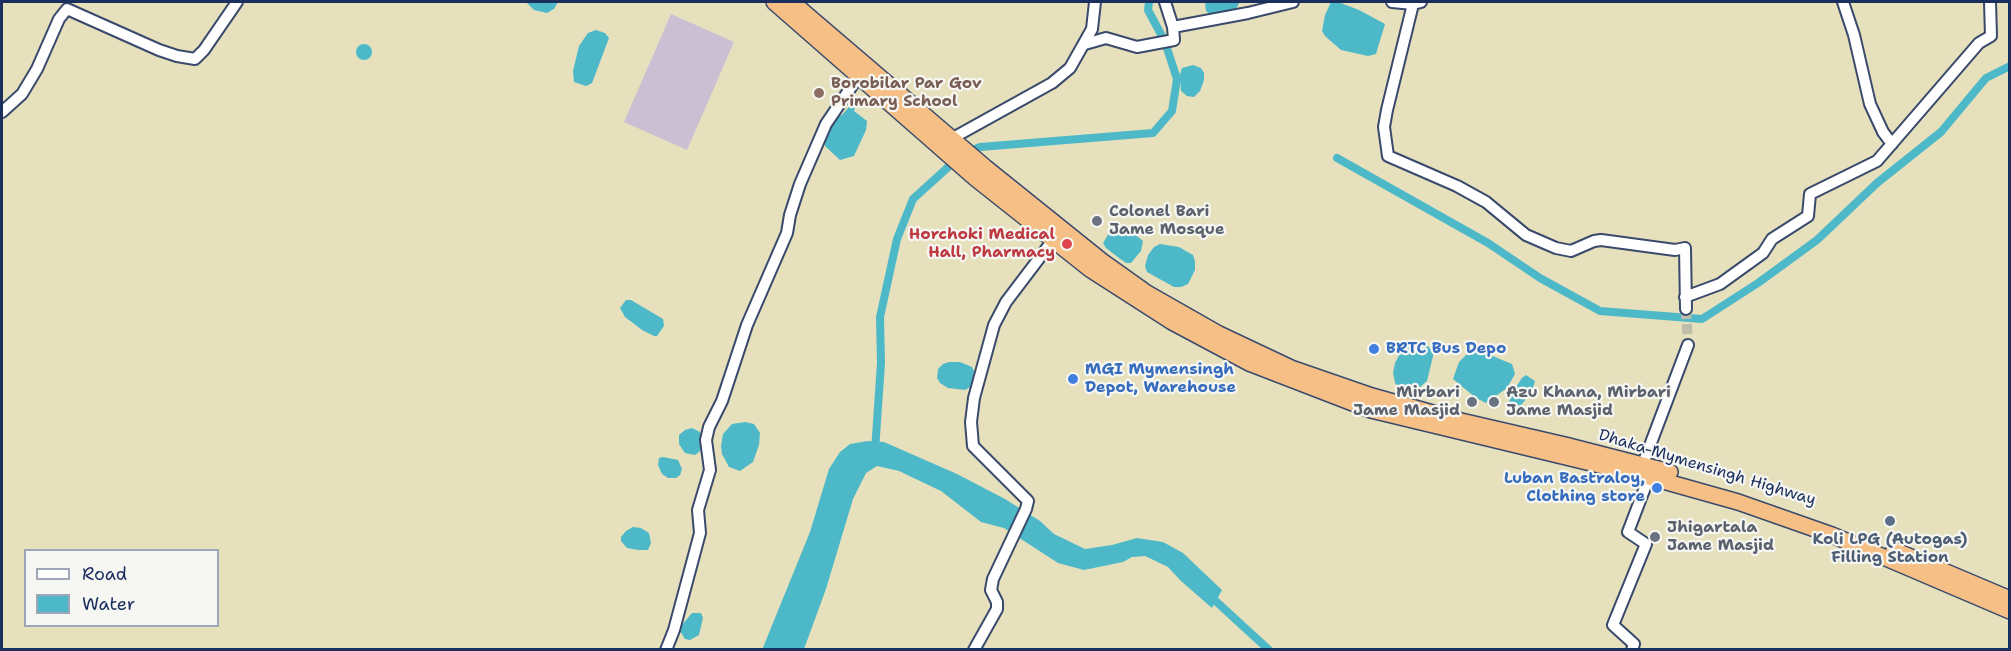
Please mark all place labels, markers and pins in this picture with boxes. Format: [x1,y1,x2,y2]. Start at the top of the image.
place label: Borobilar Par Gov Primary School [831,74,982,112]
marker: Borobilar Par Gov Primary School [812,86,826,100]
place label: Colonel Bari Jame Mosque [1109,202,1225,240]
marker: Colonel Bari Jame Mosque [1090,214,1104,228]
place label: Horchoki Medical Hall, Pharmacy [909,225,1055,263]
marker: Horchoki Medical Hall, Pharmacy [1060,237,1074,251]
place label: BRTC Bus Depo [1386,339,1506,359]
marker: BRTC Bus Depo [1367,342,1381,356]
place label: MGI Mymensingh Depot, Warehouse [1085,360,1236,398]
marker: MGI Mymensingh Depot, Warehouse [1066,372,1080,386]
place label: Mirbari Jame Masjid [1353,383,1460,421]
place label: Azu Khana, Mirbari Jame Masjid [1506,383,1671,421]
marker: Mirbari Jame Masjid [1465,395,1479,409]
marker: Azu Khana, Mirbari Jame Masjid [1487,395,1501,409]
place label: Luban Bastraloy, Clothing store [1504,469,1645,507]
marker: Luban Bastraloy, Clothing store [1650,481,1664,495]
marker: Koli LPG (Autogas) Filling Station [1883,514,1897,528]
place label: Jhigartala Jame Masjid [1667,518,1774,556]
marker: Jhigartala Jame Masjid [1648,530,1662,544]
place label: Koli LPG (Autogas) Filling Station [1812,530,1968,568]

